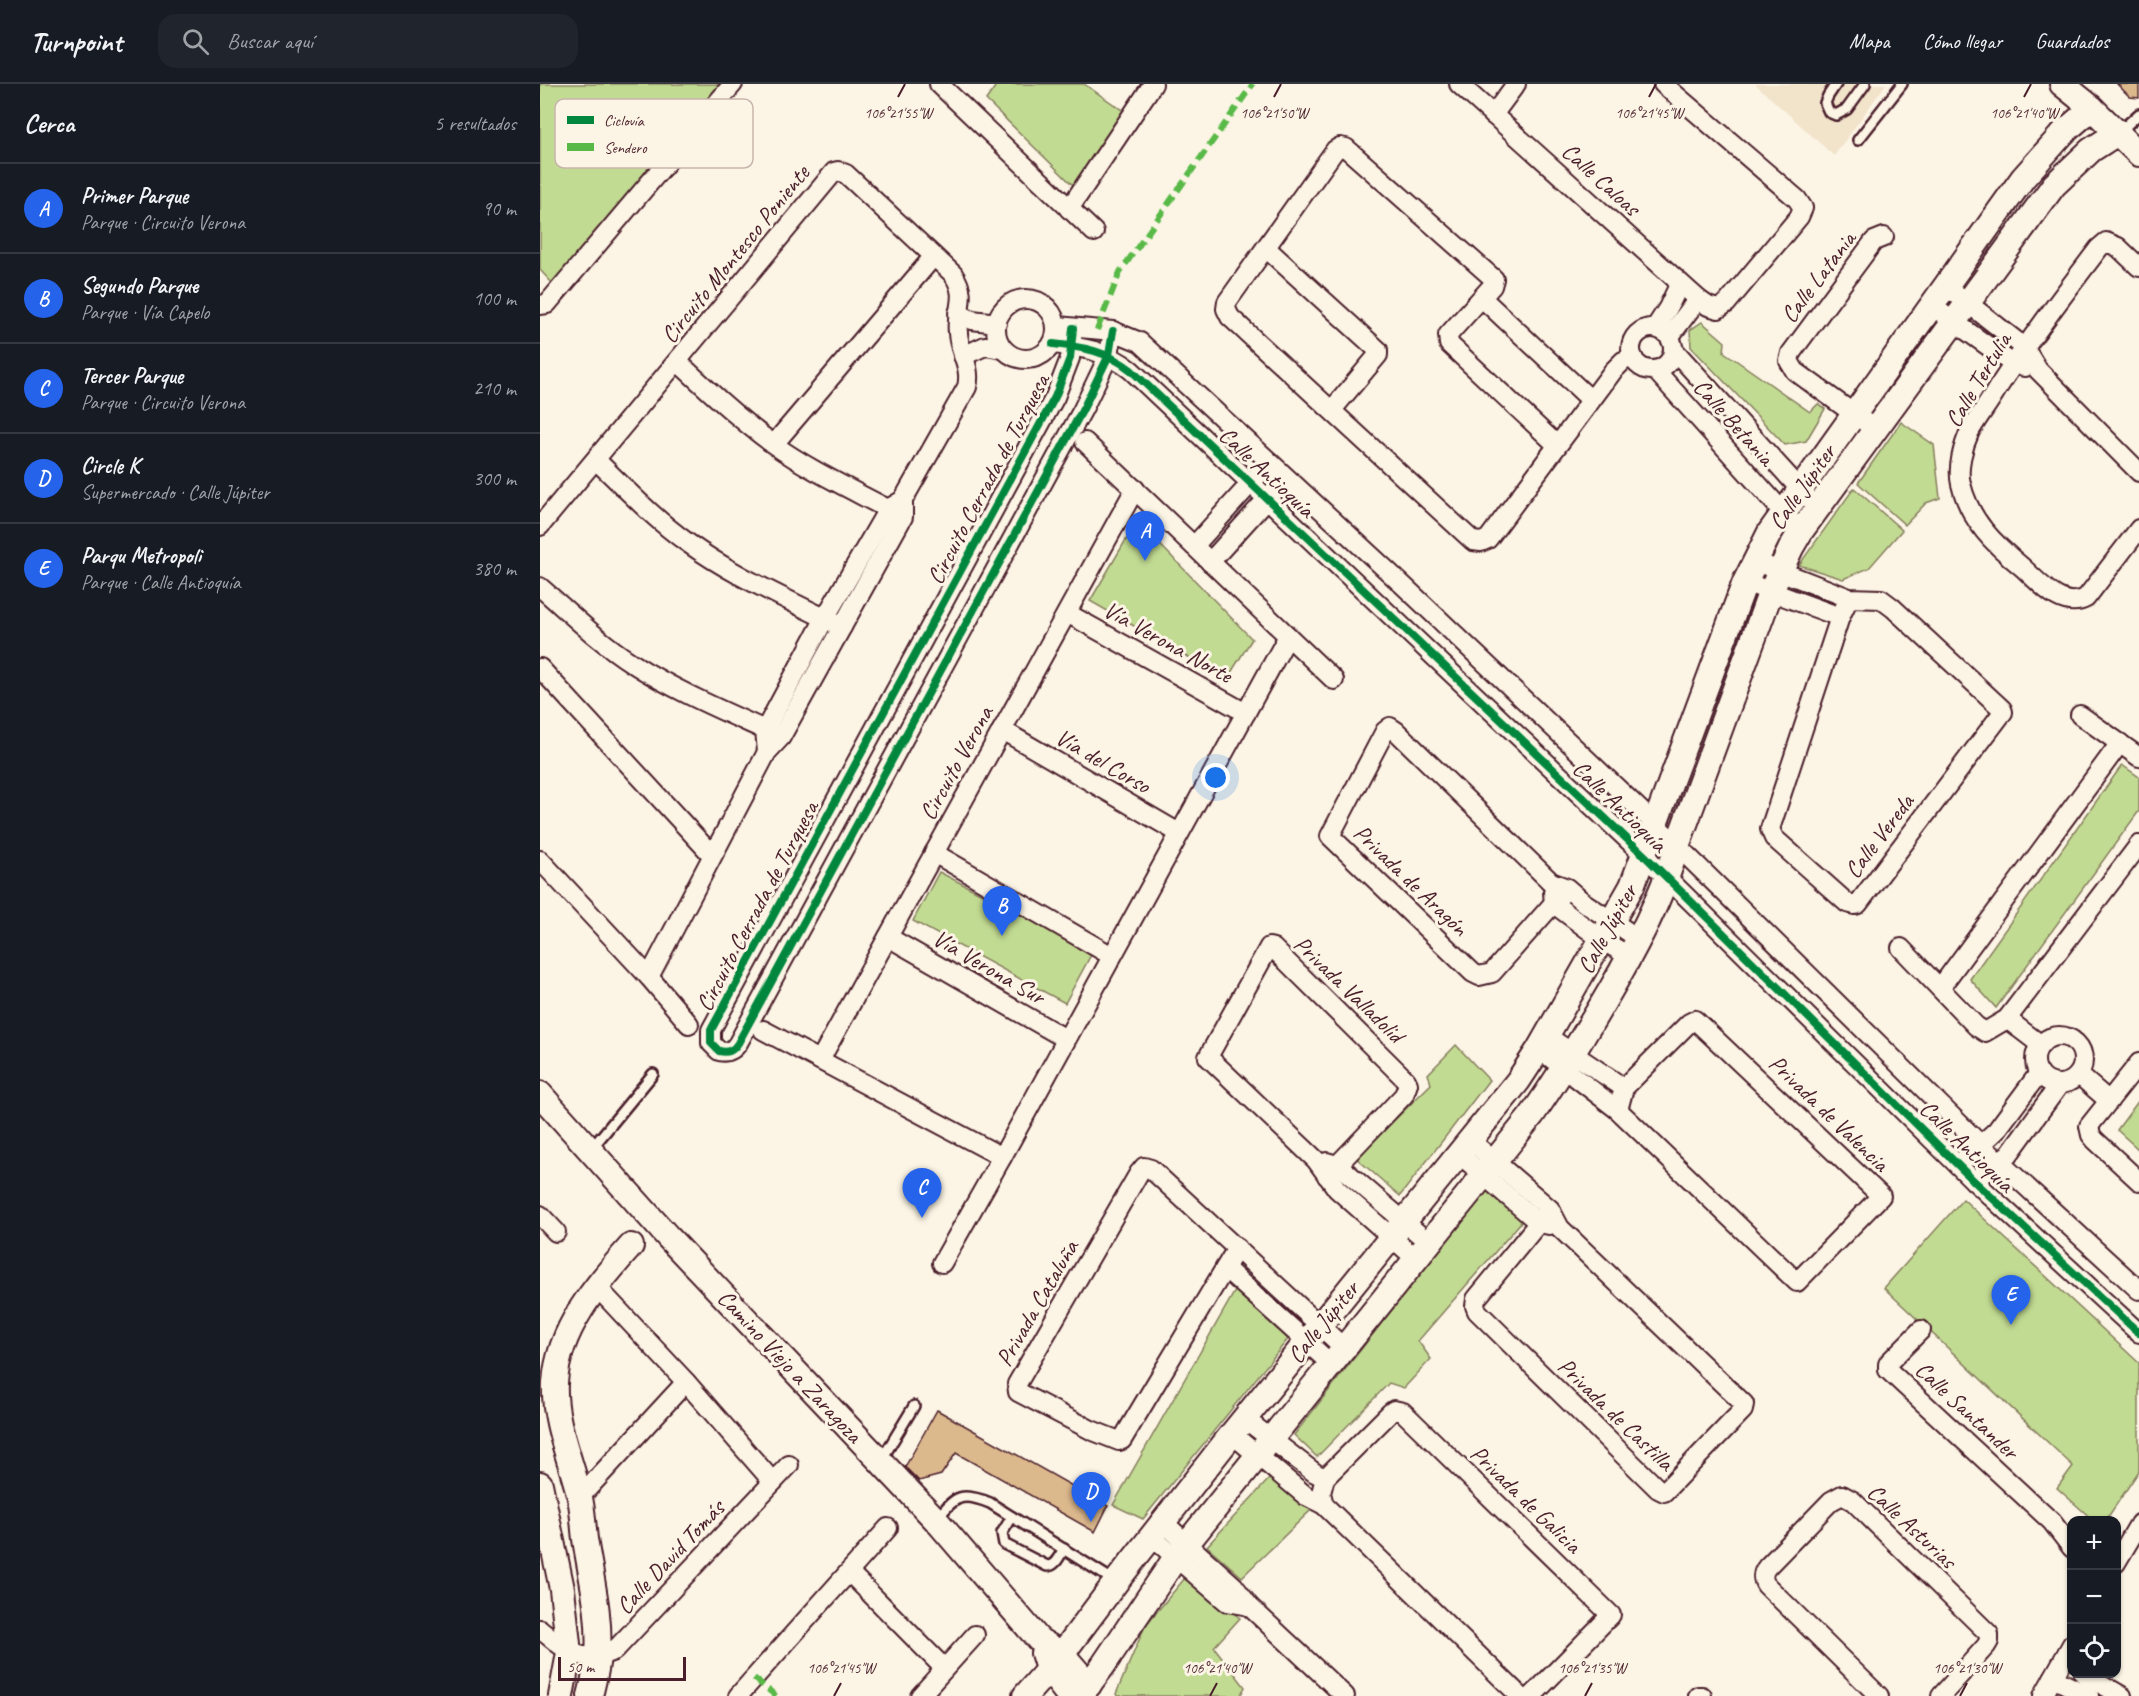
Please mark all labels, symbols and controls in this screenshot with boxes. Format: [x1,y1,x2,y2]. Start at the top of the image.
search box [158,14,578,68]
text: Turnpoint [30,24,122,59]
icon: search [179,25,212,58]
text: Buscar aquí [227,27,313,55]
text: Mapa [1849,28,1890,54]
text: Cómo llegar [1923,28,2002,54]
text: Guardados [2035,28,2109,54]
legend [555,99,753,168]
text: 106°21'55"W [864,104,935,123]
text: 106°21'50"W [1240,104,1311,123]
text: 106°21'45"W [1615,104,1686,123]
text: 106°21'40"W [1990,104,2061,123]
text: Cerca [24,107,74,140]
text: 5 resultados [434,111,516,136]
text: Ciclovía [604,111,645,131]
street label: Calle Caloas [1556,136,1649,224]
text: Sendero [604,138,648,158]
street label: Circuito Montesco Poniente [654,157,817,349]
text: Primer Parque [81,182,188,210]
text: A [38,196,49,221]
text: 90 m [482,196,516,221]
text: Parque · Circuito Verona [81,210,245,235]
street label: Calle Latania [1774,223,1864,329]
text: Segundo Parque [81,272,198,300]
text: B [38,286,49,311]
text: 100 m [473,286,516,311]
text: Parque · Vía Capelo [81,300,209,325]
street label: Calle Tertulia [1938,325,2019,433]
text: Tercer Parque [81,362,183,390]
street label: Circuito Cerrada de Turquesa [920,367,1057,589]
street label: Calle Betania [1687,372,1782,473]
text: C [39,376,48,401]
text: 210 m [473,376,516,401]
text: Parque · Circuito Verona [81,390,245,415]
street label: Calle Antioquía [1213,420,1322,525]
street label: Calle Júpiter [1762,436,1844,536]
text: Circle K [81,452,139,480]
text: D [38,466,49,491]
text: 300 m [473,466,516,491]
text: Supermercado · Calle Júpiter [81,480,269,505]
pin: A [1126,512,1164,561]
text: Parqu Metropoli [81,542,201,570]
text: E [38,556,49,581]
text: 380 m [473,556,516,581]
text: Parque · Calle Antioquía [81,570,240,595]
street label: Vía Verona Norte [1098,594,1240,691]
street label: Circuito Verona [912,699,1000,825]
street label: Vía del Corso [1050,722,1157,801]
street label: Calle Antioquía [1566,753,1675,860]
your location [1201,763,1230,792]
street label: Calle Vereda [1838,787,1921,884]
street label: Circuito Cerrada de Turquesa [689,794,826,1016]
street label: Privada de Aragón [1347,818,1476,943]
street label: Calle Júpiter [1570,877,1645,979]
pin: B [982,886,1022,936]
street label: Vía Verona Sur [927,923,1053,1012]
street label: Privada Valladolid [1288,929,1413,1051]
street label: Privada de Valencia [1763,1048,1896,1179]
street label: Calle Antioquía [1913,1093,2022,1200]
pin: C [902,1168,941,1218]
street label: Privada Cataluña [989,1233,1086,1371]
street label: Calle Júpiter [1281,1273,1367,1369]
pin: E [1992,1276,2030,1325]
street label: Camino Viejo a Zaragoza [711,1283,870,1450]
street label: Privada de Castilla [1552,1351,1682,1478]
street label: Calle Santander [1909,1354,2027,1467]
street label: Privada de Galicia [1464,1439,1589,1560]
pin: D [1072,1472,1110,1522]
street label: Calle Asturias [1861,1477,1964,1576]
street label: Calle David Tomás [609,1491,733,1620]
map controls [2067,1516,2121,1678]
button: + [2067,1516,2121,1570]
button: − [2067,1570,2121,1624]
button: locate [2067,1624,2121,1678]
scale bar [558,1654,686,1682]
text: 50 m [567,1657,594,1677]
text: 106°21'45"W [807,1659,878,1678]
text: 106°21'40"W [1183,1659,1254,1678]
text: 106°21'35"W [1558,1659,1629,1678]
text: 106°21'30"W [1933,1659,2004,1678]

